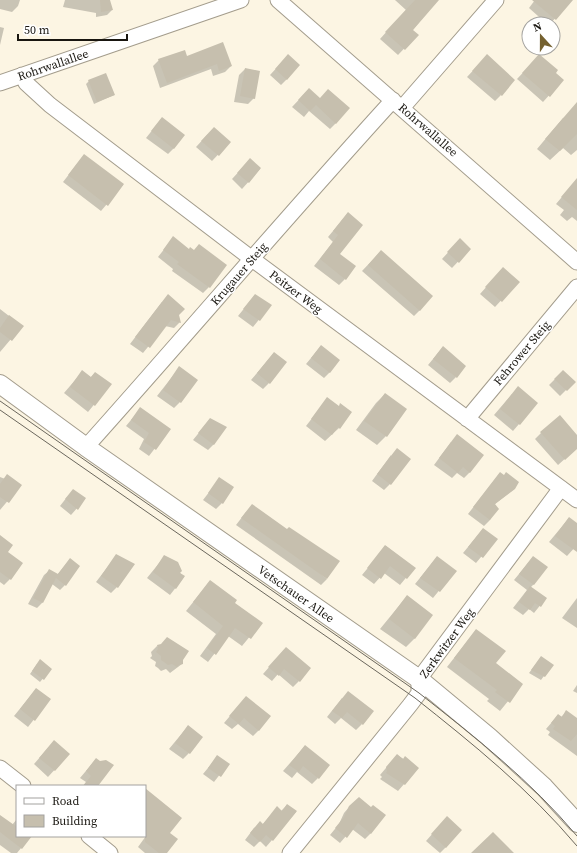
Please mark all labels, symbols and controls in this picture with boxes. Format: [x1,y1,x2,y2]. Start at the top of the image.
scale bar [18,16,127,42]
north arrow [521,16,561,56]
text: N [531,19,544,36]
text: 50 m [24,22,50,38]
street label: Rohrwallallee [15,45,91,85]
street label: Rohrwallallee [395,100,461,160]
street label: Krugauer Steig [207,239,271,309]
street label: Peitzer Weg [266,267,326,317]
street label: Fehrower Steig [490,317,554,389]
street label: Vetschauer Allee [255,562,337,626]
street label: Zerkwitzer Weg [416,605,478,681]
legend [16,785,146,837]
text: Road [52,793,79,809]
text: Building [52,813,97,829]

